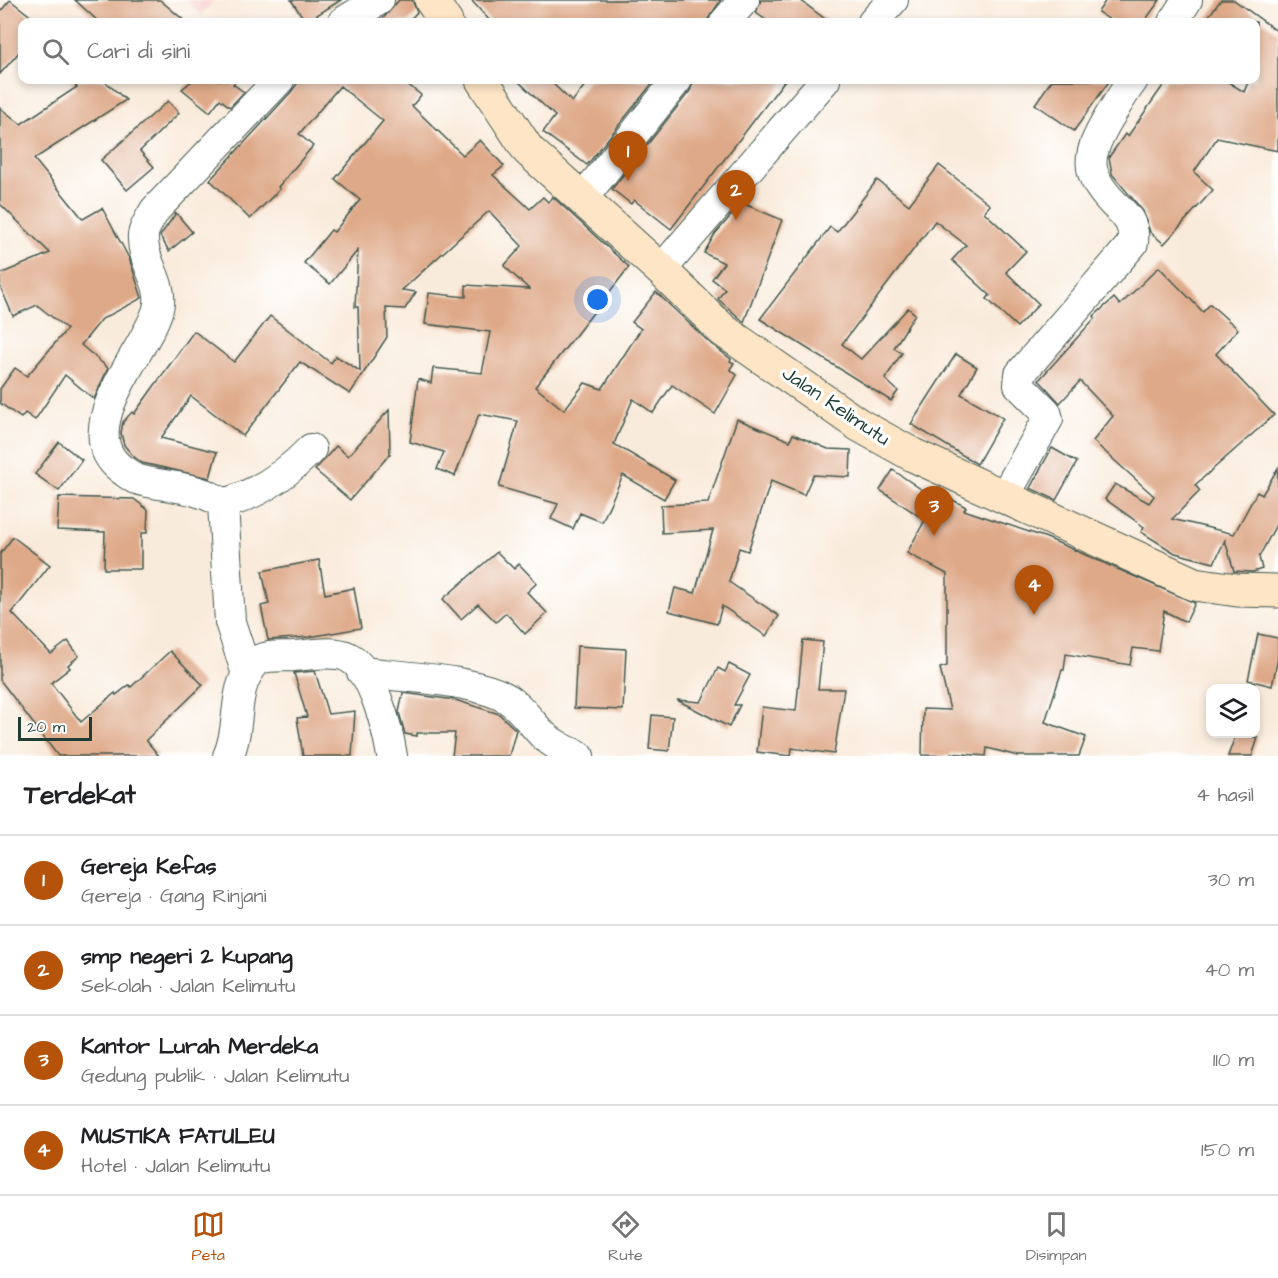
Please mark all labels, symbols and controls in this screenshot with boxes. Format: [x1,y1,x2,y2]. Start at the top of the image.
search box [18,18,1260,84]
icon: search [39,35,72,68]
text: Cari di sini [87,36,190,67]
pin: 1 [608,132,648,181]
pin: 2 [716,170,756,220]
your location [583,285,612,314]
street label: Jalan Kelimutu [776,359,896,453]
pin: 3 [914,486,954,536]
pin: 4 [1014,566,1054,615]
map controls [1206,684,1260,738]
button: layers [1206,684,1260,738]
scale bar [18,714,92,742]
text: 20 m [27,716,65,738]
text: Terdekat [24,777,136,813]
text: 4 hasil [1196,781,1254,809]
text: Gereja Kefas [81,851,217,882]
text: 1 [42,866,45,894]
text: 30 m [1208,866,1254,894]
text: Gereja · Gang Rinjani [81,882,266,910]
text: smp negeri 2 kupang [81,941,293,972]
text: 2 [38,956,49,984]
text: 40 m [1204,956,1254,984]
text: Sekolah · Jalan Kelimutu [81,972,295,1000]
text: Kantor Lurah Merdeka [81,1031,318,1062]
text: 3 [38,1046,49,1074]
text: 110 m [1213,1046,1254,1074]
text: Gedung publik · Jalan Kelimutu [81,1062,349,1090]
text: MUSTIKA FATULEU [81,1121,275,1152]
text: 4 [37,1136,50,1164]
text: 150 m [1201,1136,1254,1164]
text: Hotel · Jalan Kelimutu [81,1152,270,1180]
tab: Peta [192,1208,225,1266]
tab: Rute [608,1208,643,1266]
tab: Disimpan [1026,1208,1086,1266]

